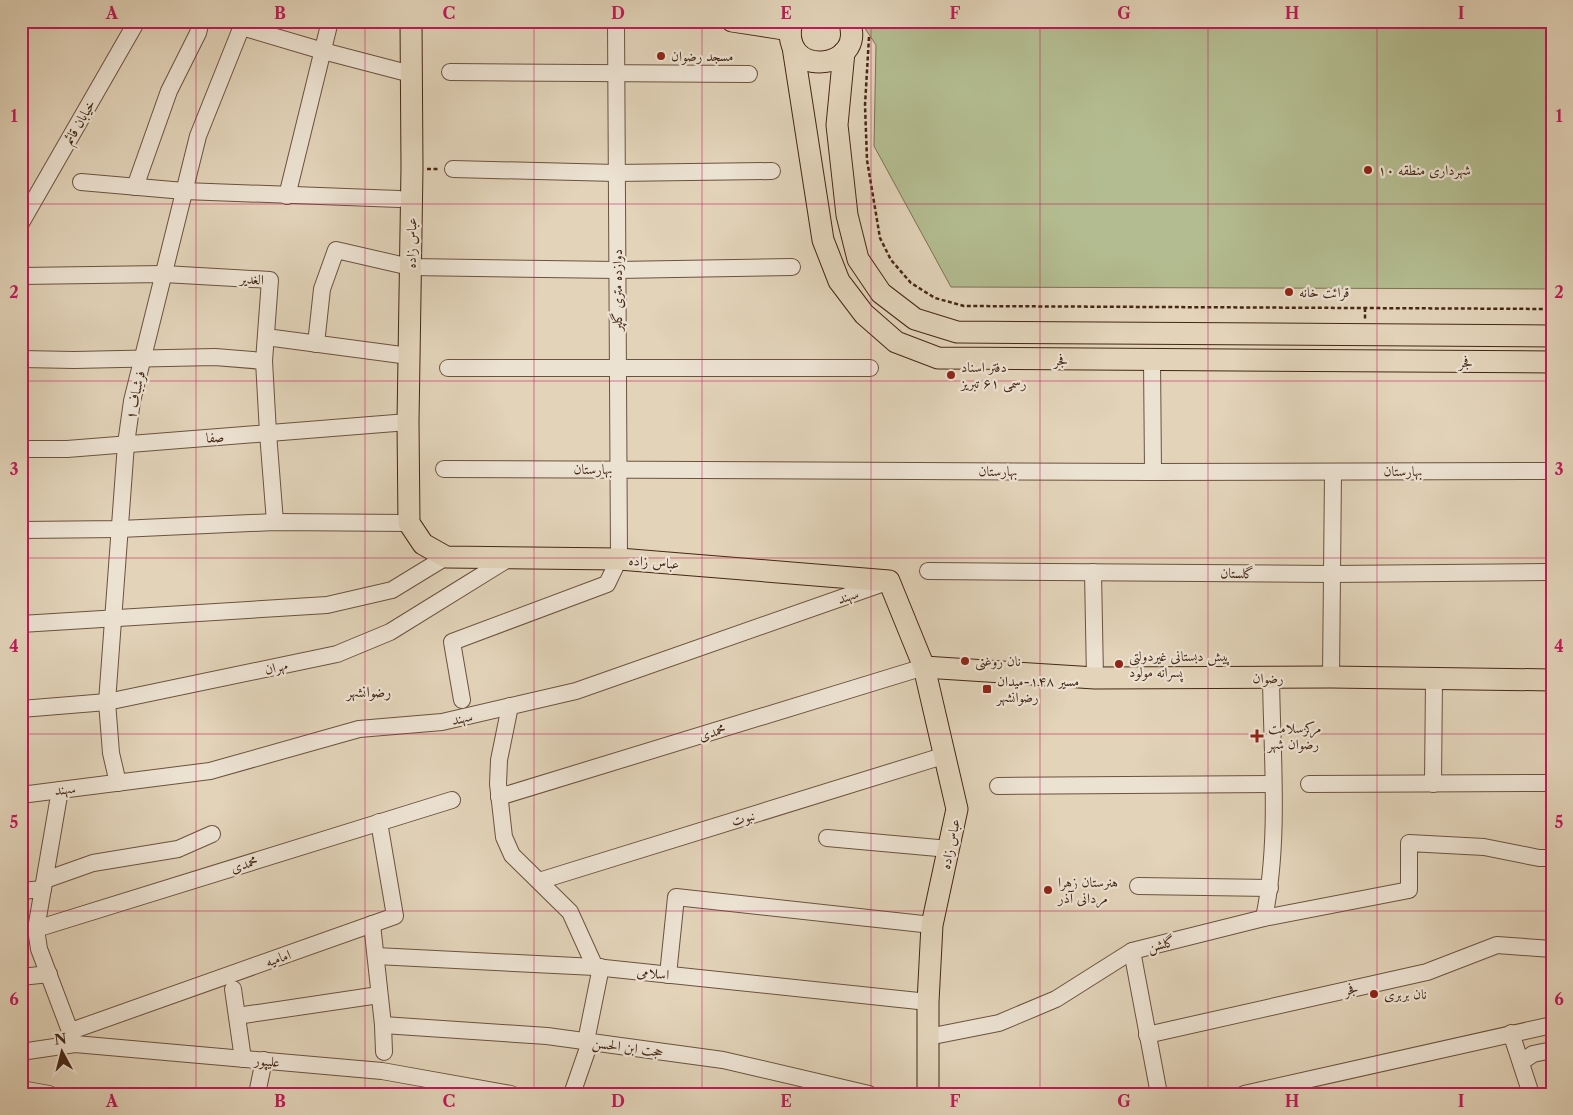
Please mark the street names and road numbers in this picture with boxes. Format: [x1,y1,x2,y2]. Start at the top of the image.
street label: خیابان قائم [59,96,103,150]
street label: عباس زاده [402,217,420,269]
street label: دوازده متری گلپر [608,249,627,333]
street label: الغدیر [237,269,265,289]
street label: فجر [1052,351,1068,369]
street label: فجر [1457,353,1473,371]
street label: فرشباف ۱ [121,369,149,421]
street label: صفا [205,427,225,447]
street label: بهارستان [574,460,612,479]
street label: بهارستان [979,462,1017,481]
street label: بهارستان [1384,462,1422,481]
street label: عباس زاده [628,551,680,573]
street label: گلستان [1220,564,1254,582]
street label: سهند [835,584,861,609]
street label: مهران [263,656,289,679]
street label: رضوان [1252,669,1284,687]
street label: سهند [450,707,475,730]
street label: محمدی [696,719,728,745]
street label: سهند [53,779,77,800]
street label: نبوت [729,806,757,830]
street label: عباس زاده [936,817,964,871]
street label: محمدی [228,851,260,877]
street label: گلشن [1145,932,1177,957]
street label: امامیه [263,945,293,971]
street label: اسلامی [636,962,670,984]
street label: فجر [1340,979,1360,1000]
street label: حجت ابن الحسن [591,1033,665,1062]
street label: علیپور [251,1051,280,1072]

